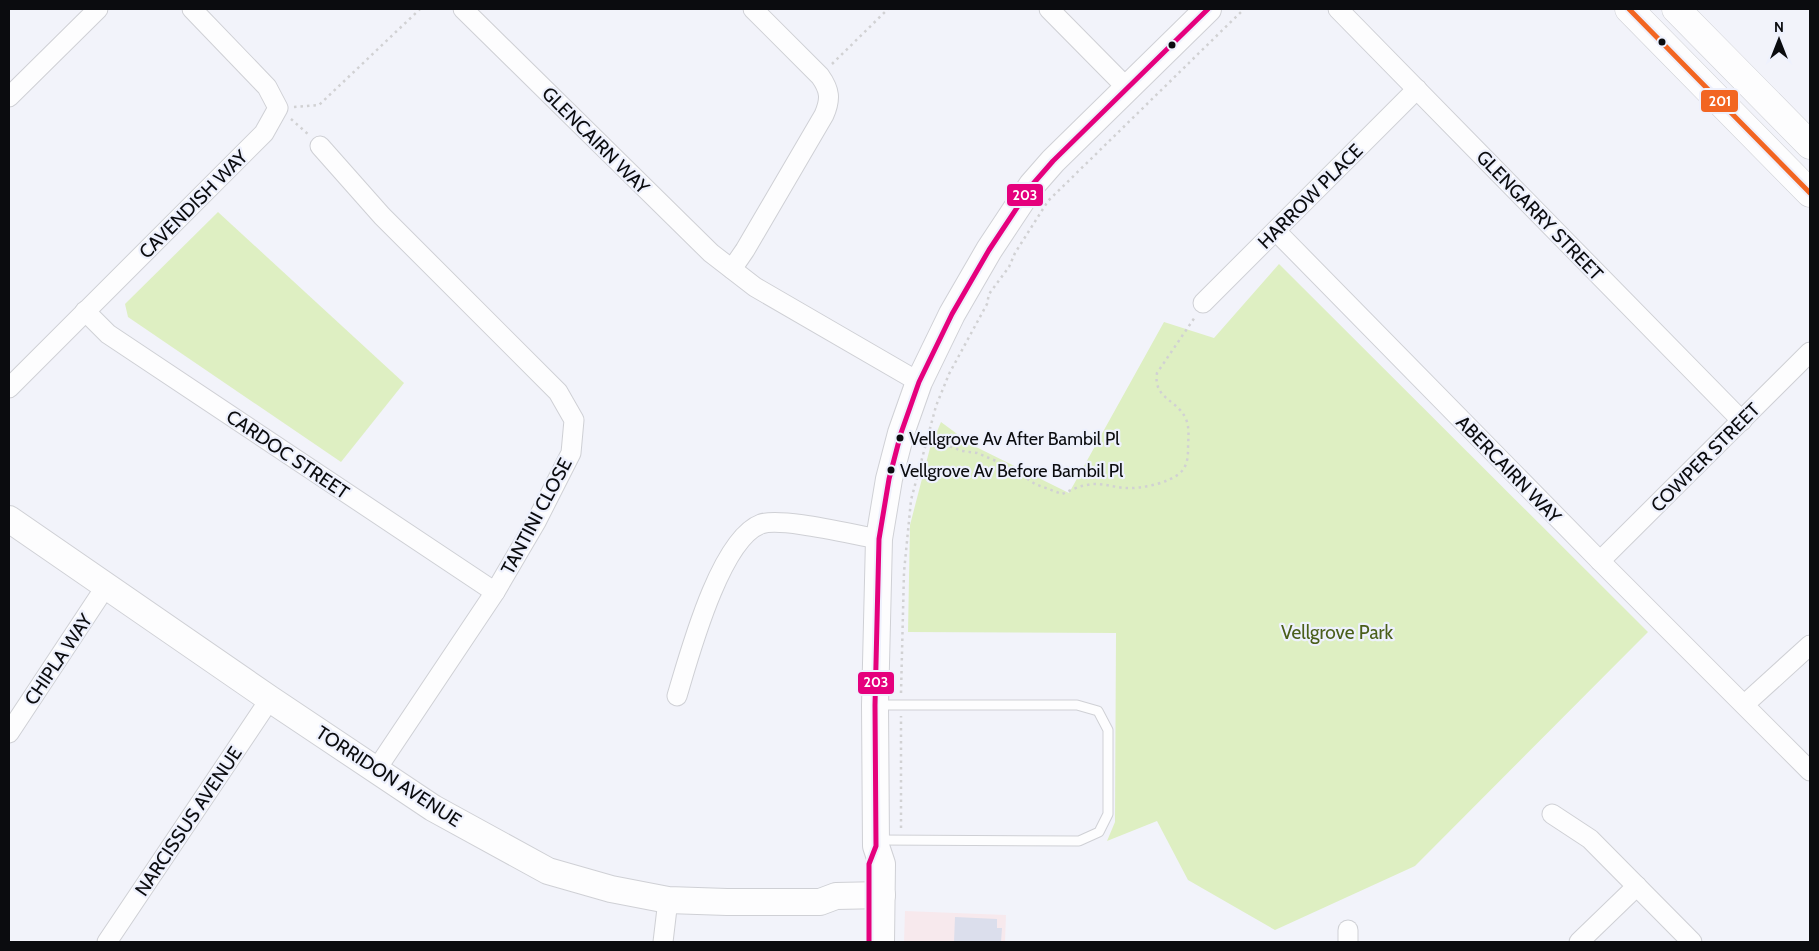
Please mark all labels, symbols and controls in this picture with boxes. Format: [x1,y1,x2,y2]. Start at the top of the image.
north arrow [1754,15,1804,65]
text: N [1774,18,1784,36]
unlabelled marker [1657,37,1667,47]
unlabelled marker [1167,40,1177,50]
street label: GLENCAIRN WAY [537,82,654,199]
line badge: 201 [1700,89,1739,113]
text: 201 [1709,92,1731,110]
street label: HARROW PLACE [1253,139,1368,254]
street label: CAVENDISH WAY [134,145,253,263]
street label: GLENGARRY STREET [1472,145,1608,285]
line badge: 203 [1006,183,1044,207]
text: 203 [1013,186,1037,204]
street label: COWPER STREET [1646,398,1765,517]
street label: CARDOC STREET [222,405,353,504]
street label: ABERCAIRN WAY [1451,411,1566,528]
place label: Vellgrove Av After Bambil Pl [909,428,1120,450]
marker: Vellgrove Av After Bambil Pl [895,433,905,443]
street label: TANTINI CLOSE [496,454,577,578]
place label: Vellgrove Av Before Bambil Pl [900,460,1124,482]
marker: Vellgrove Av Before Bambil Pl [886,465,896,475]
street label: CHIPLA WAY [20,609,97,709]
park label: Vellgrove Park [1281,621,1394,644]
line badge: 203 [857,671,895,695]
text: 203 [864,673,888,691]
street label: TORRIDON AVENUE [312,721,466,832]
street label: NARCISSUS AVENUE [130,742,247,900]

